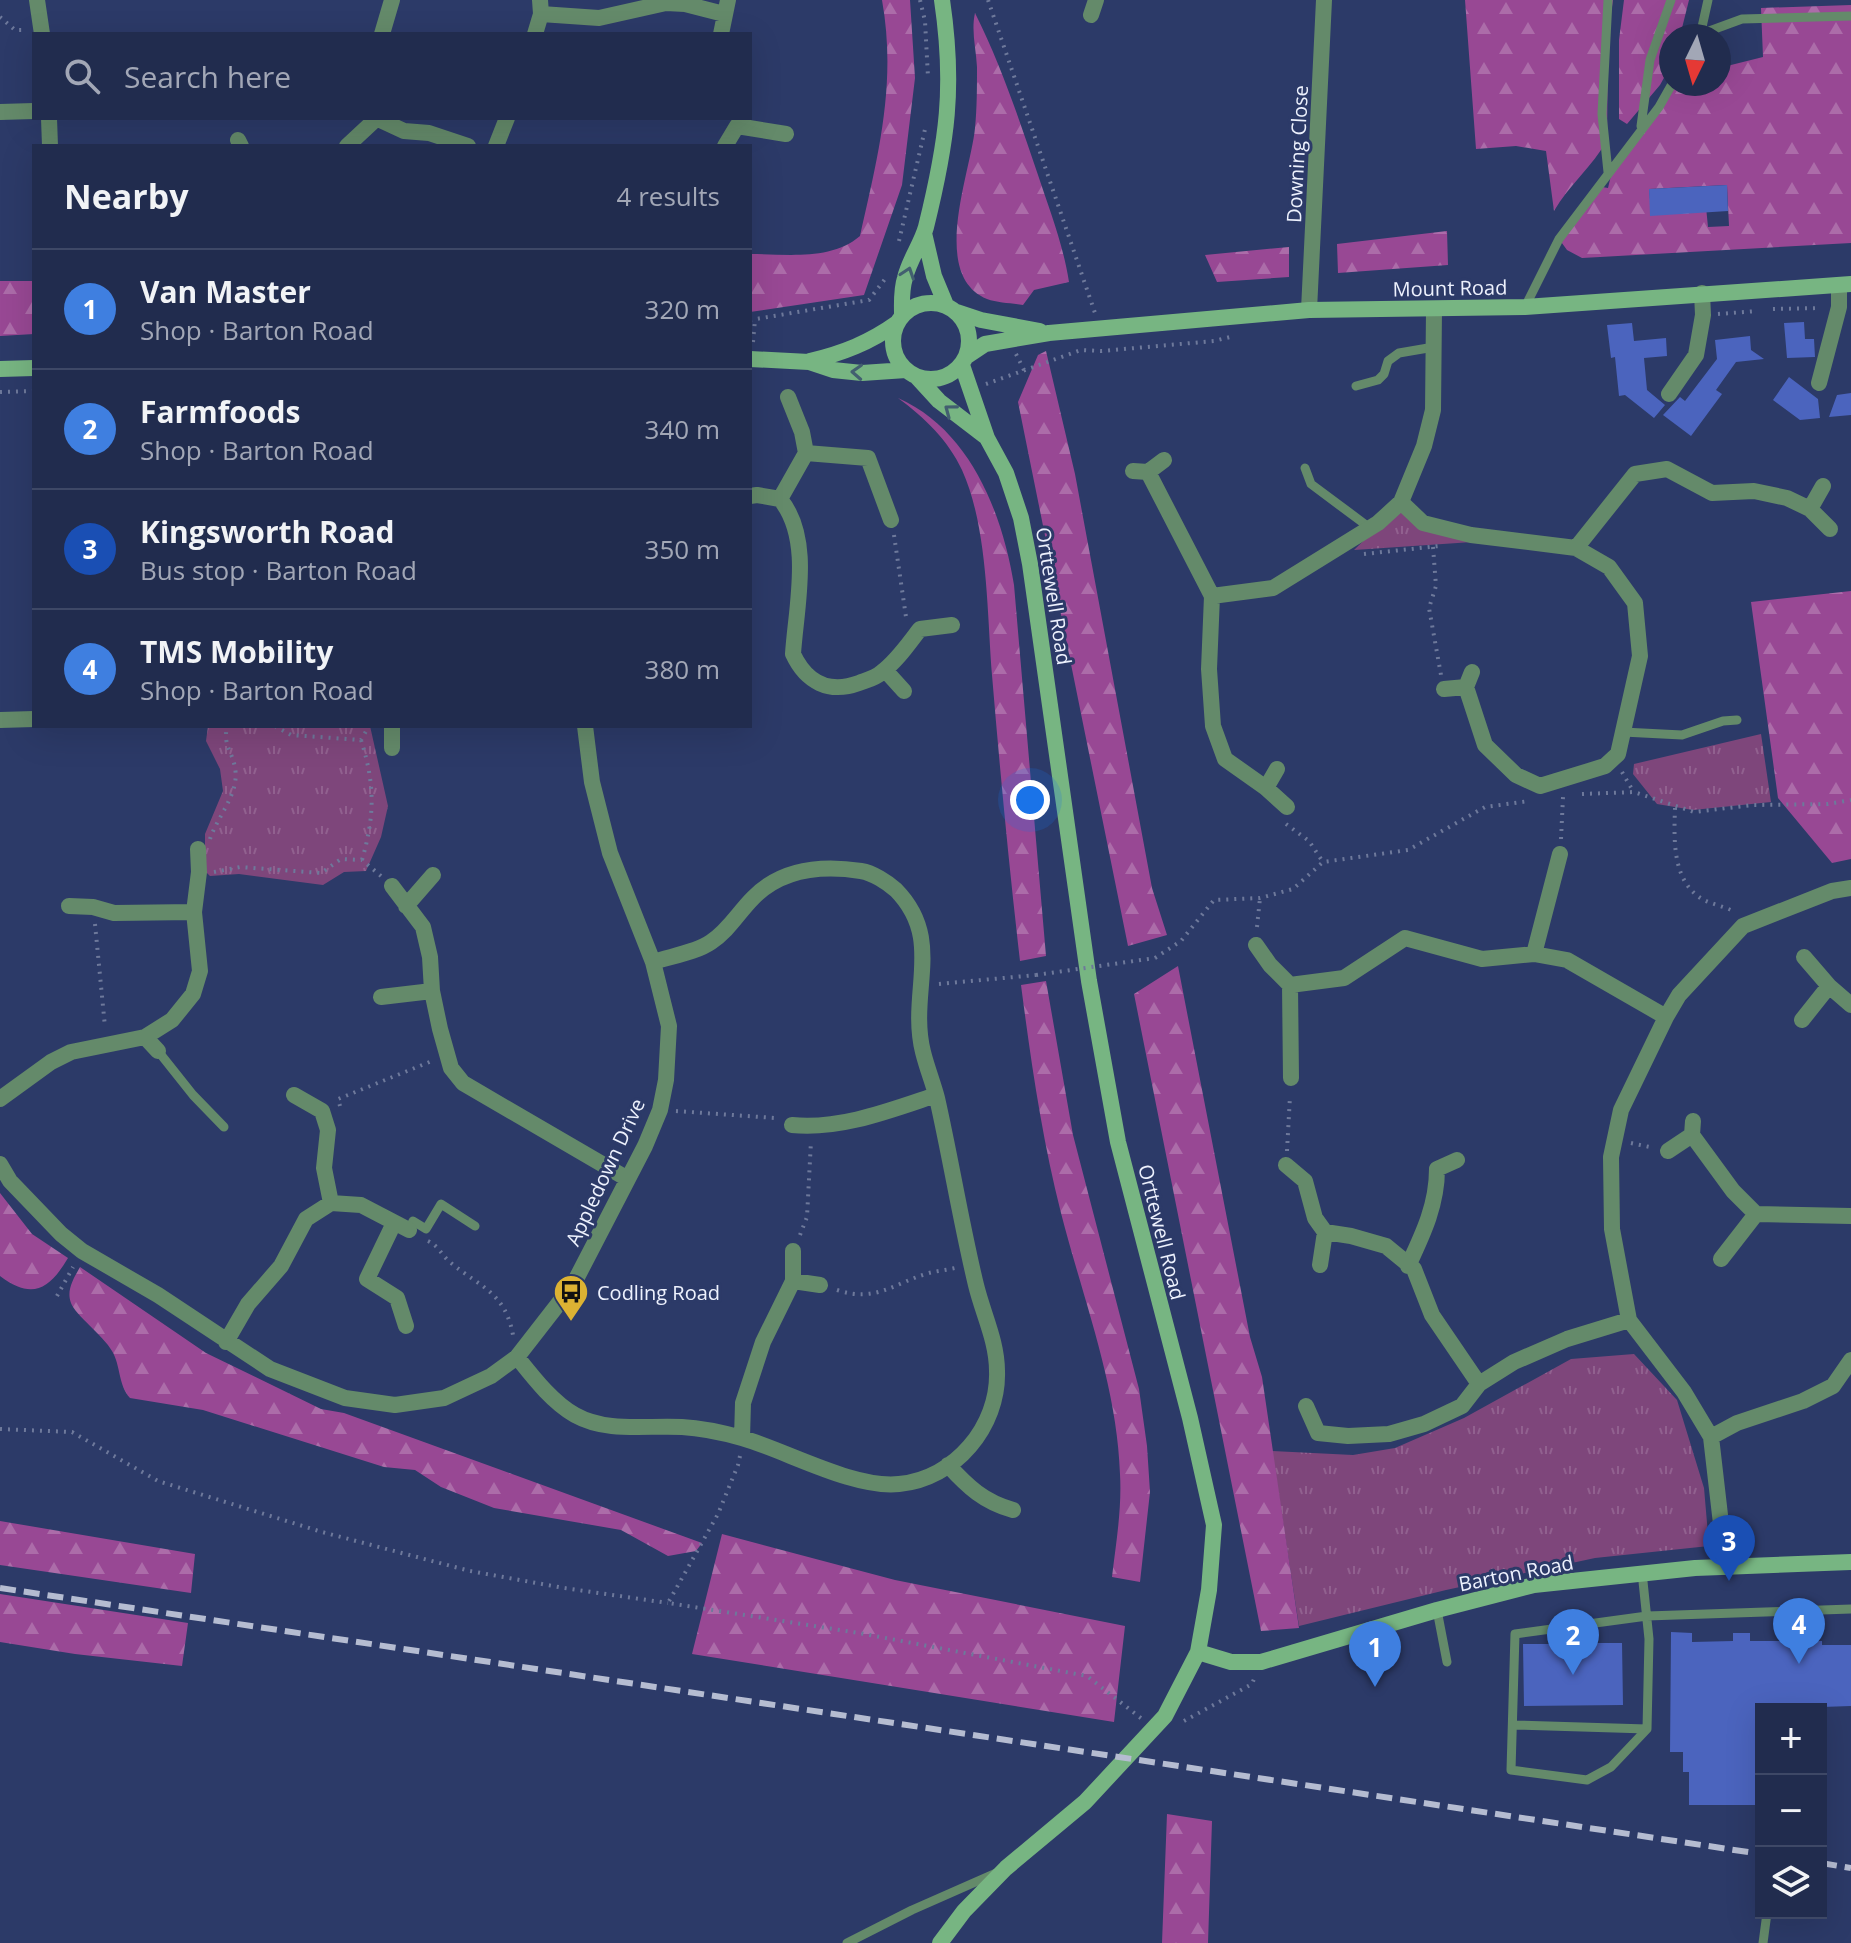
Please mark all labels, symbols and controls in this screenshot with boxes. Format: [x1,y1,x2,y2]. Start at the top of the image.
north arrow [1659,24,1731,96]
search box [32,32,752,120]
icon: search [60,54,104,98]
text: Search here [124,56,291,97]
street label: Downing Close [1280,84,1314,224]
text: Nearby [64,173,189,219]
text: 4 results [617,178,720,214]
one-way arrow [898,267,914,281]
text: Van Master [140,271,311,312]
street label: Mount Road [1392,274,1508,302]
text: 1 [83,291,97,327]
text: 320 m [645,291,720,327]
text: Shop · Barton Road [140,312,374,348]
one-way arrow [850,364,863,381]
text: Farmfoods [140,391,300,432]
one-way arrow [944,405,959,419]
text: 2 [83,411,97,447]
text: 340 m [645,411,720,447]
text: Shop · Barton Road [140,432,374,468]
text: Kingsworth Road [140,511,395,552]
street label: Orttewell Road [1030,525,1078,667]
text: 3 [83,531,97,567]
text: 350 m [645,531,720,567]
text: Bus stop · Barton Road [140,552,417,588]
text: TMS Mobility [140,631,333,672]
text: 4 [83,651,97,687]
text: 380 m [645,651,720,687]
text: Shop · Barton Road [140,672,374,708]
your location [1010,780,1050,820]
street label: Appledown Drive [559,1094,651,1250]
street label: Orttewell Road [1132,1161,1192,1303]
bus stop icon: Codling Road [552,1273,590,1323]
place label: Codling Road [597,1279,720,1306]
pin: 3 [1703,1515,1755,1581]
street label: Barton Road [1456,1549,1576,1597]
pin: 4 [1773,1598,1825,1664]
pin: 2 [1547,1609,1599,1675]
pin: 1 [1349,1621,1401,1687]
map controls [1755,1703,1827,1919]
button: + [1755,1703,1827,1775]
button: − [1755,1775,1827,1847]
button: layers [1755,1847,1827,1919]

